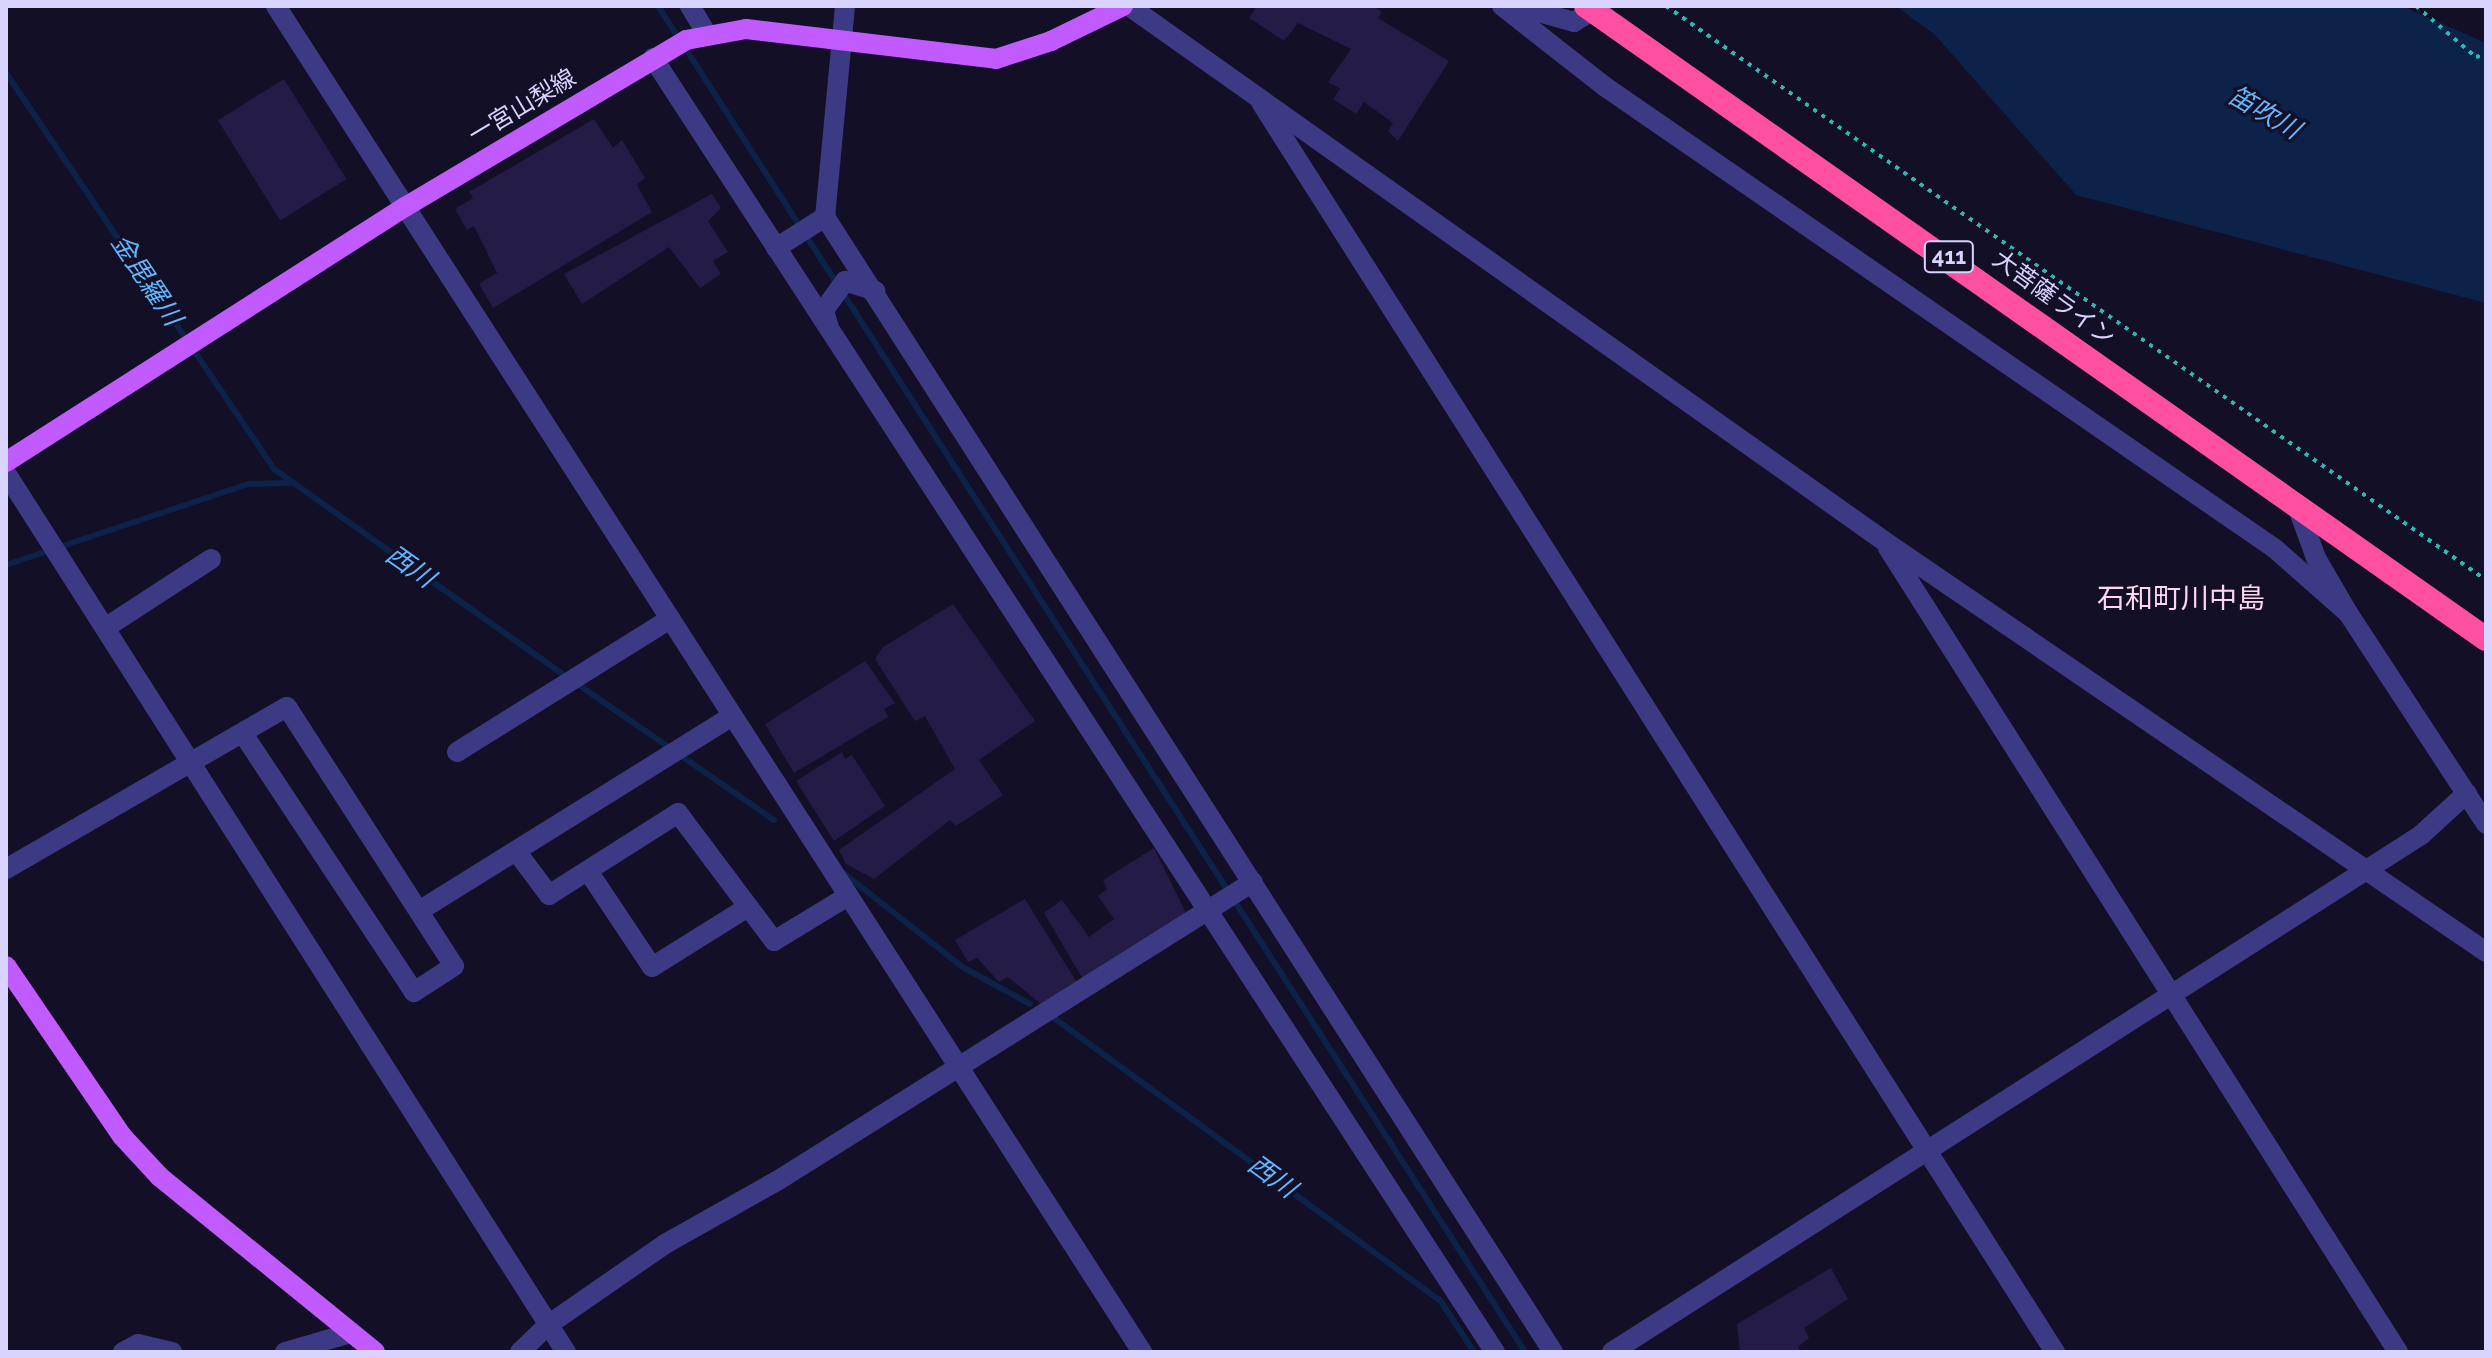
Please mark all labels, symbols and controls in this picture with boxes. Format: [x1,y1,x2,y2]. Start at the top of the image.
street label: 一宮山梨線 [463,63,581,149]
water label: 笛吹川 [2222,80,2306,146]
water label: 金毘羅川 [104,228,188,332]
road number: 411 [1923,239,1975,275]
street label: 大菩薩ライン [1987,244,2121,352]
water label: 西川 [380,539,440,595]
district label: 石和町川中島 [2097,582,2265,616]
water label: 西川 [1242,1149,1302,1205]

